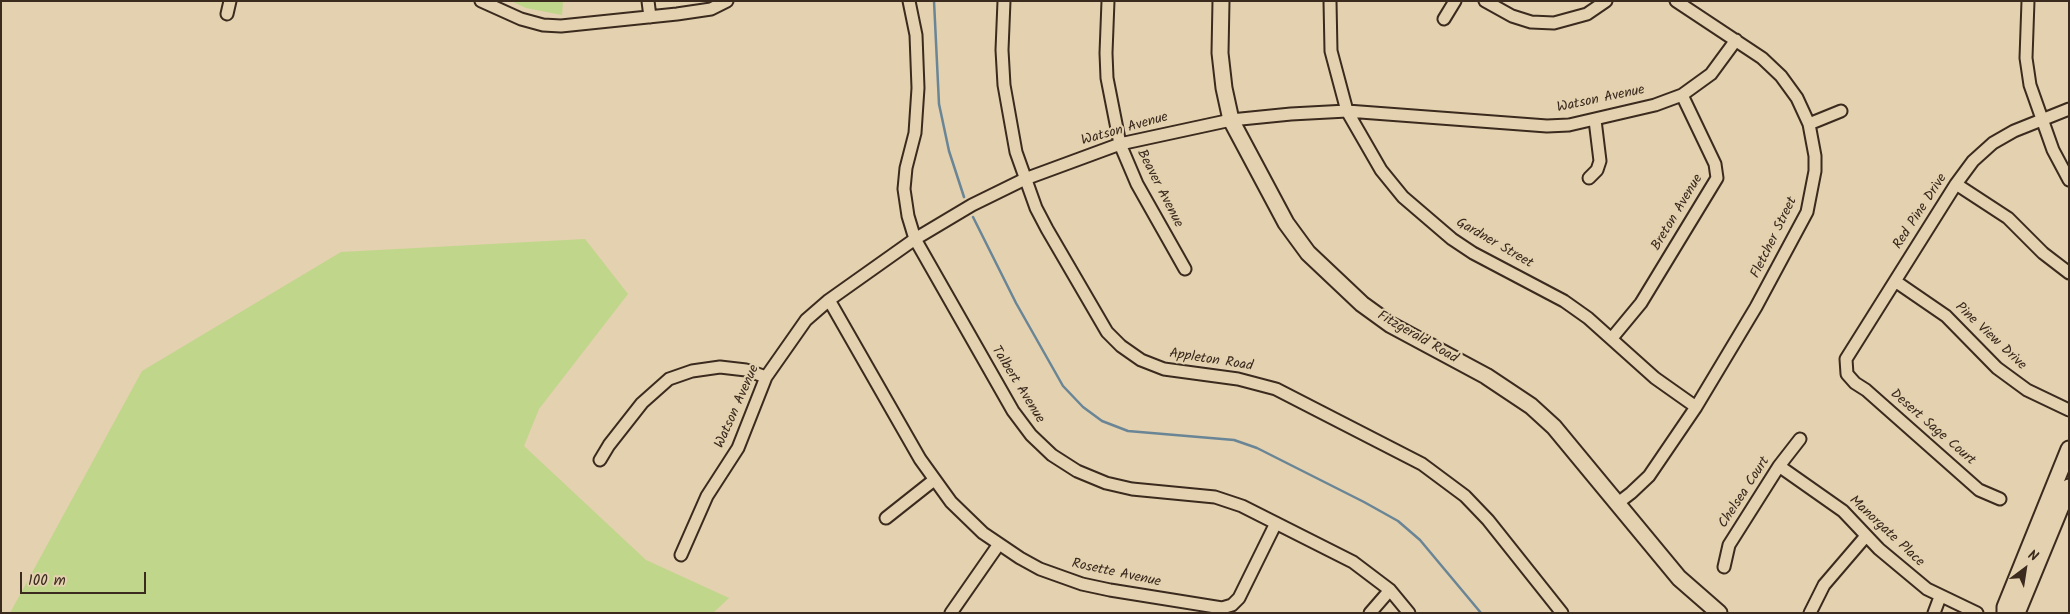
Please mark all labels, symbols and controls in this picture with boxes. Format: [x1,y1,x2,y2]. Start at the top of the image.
street label: Watson Avenue [1555,82,1647,118]
street label: Watson Avenue [1080,110,1170,150]
street label: Beaver Avenue [1132,147,1186,231]
street label: Red Pine Drive [1890,171,1952,253]
street label: Breton Avenue [1649,172,1707,254]
street label: Fletcher Street [1748,195,1802,281]
street label: Gardner Street [1452,215,1536,273]
street label: Pine View Drive [1951,300,2029,374]
street label: Fitzgerald Road [1374,308,1460,368]
street label: Talbert Avenue [987,343,1047,427]
street label: Appleton Road [1168,346,1254,376]
street label: Watson Avenue [712,363,764,451]
street label: Desert Sage Court [1886,386,1978,470]
street label: Chelsea Court [1716,454,1774,532]
street label: Manorgate Place [1845,493,1927,571]
north arrow [2000,544,2050,594]
text: N [2023,544,2042,568]
street label: Rosette Avenue [1070,556,1162,592]
scale bar [22,562,149,594]
text: 100 m [28,569,66,593]

